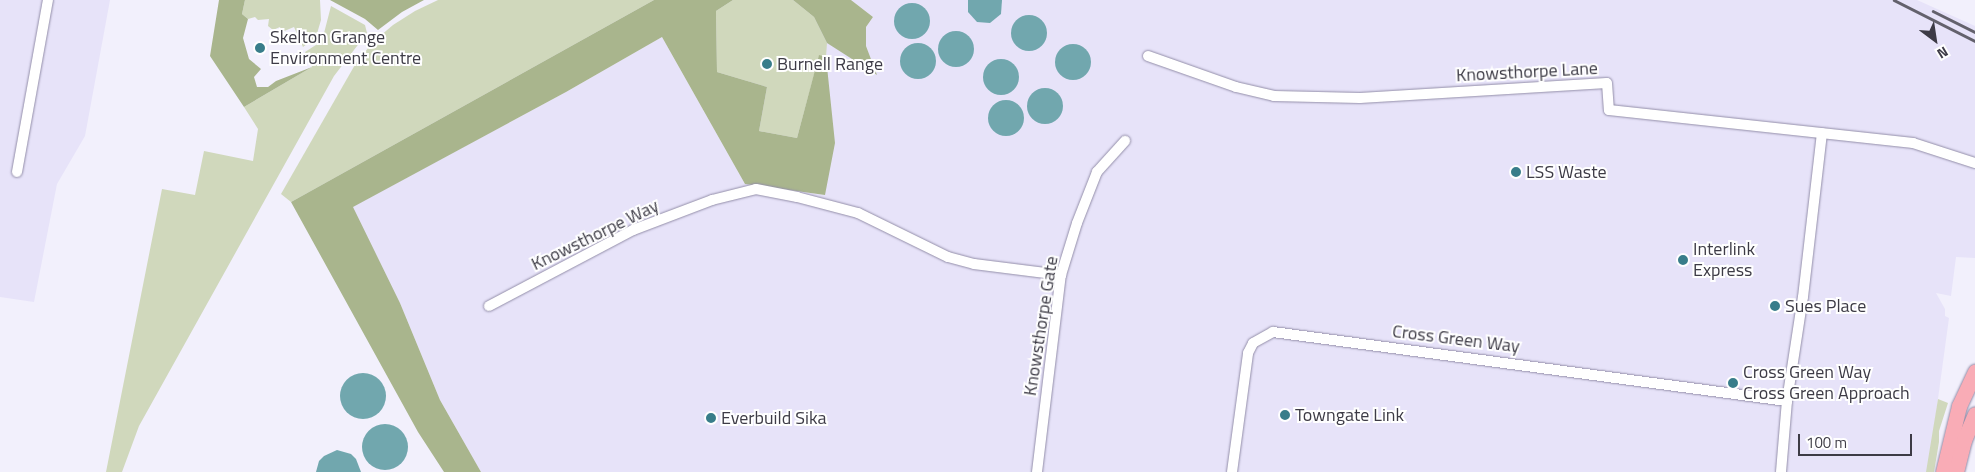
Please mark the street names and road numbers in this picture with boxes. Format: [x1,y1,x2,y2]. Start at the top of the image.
street label: Knowsthorpe Lane [1456,58,1598,86]
street label: Knowsthorpe Way [528,195,662,275]
street label: Knowsthorpe Gate [1019,255,1063,397]
street label: Cross Green Way [1391,320,1521,358]

